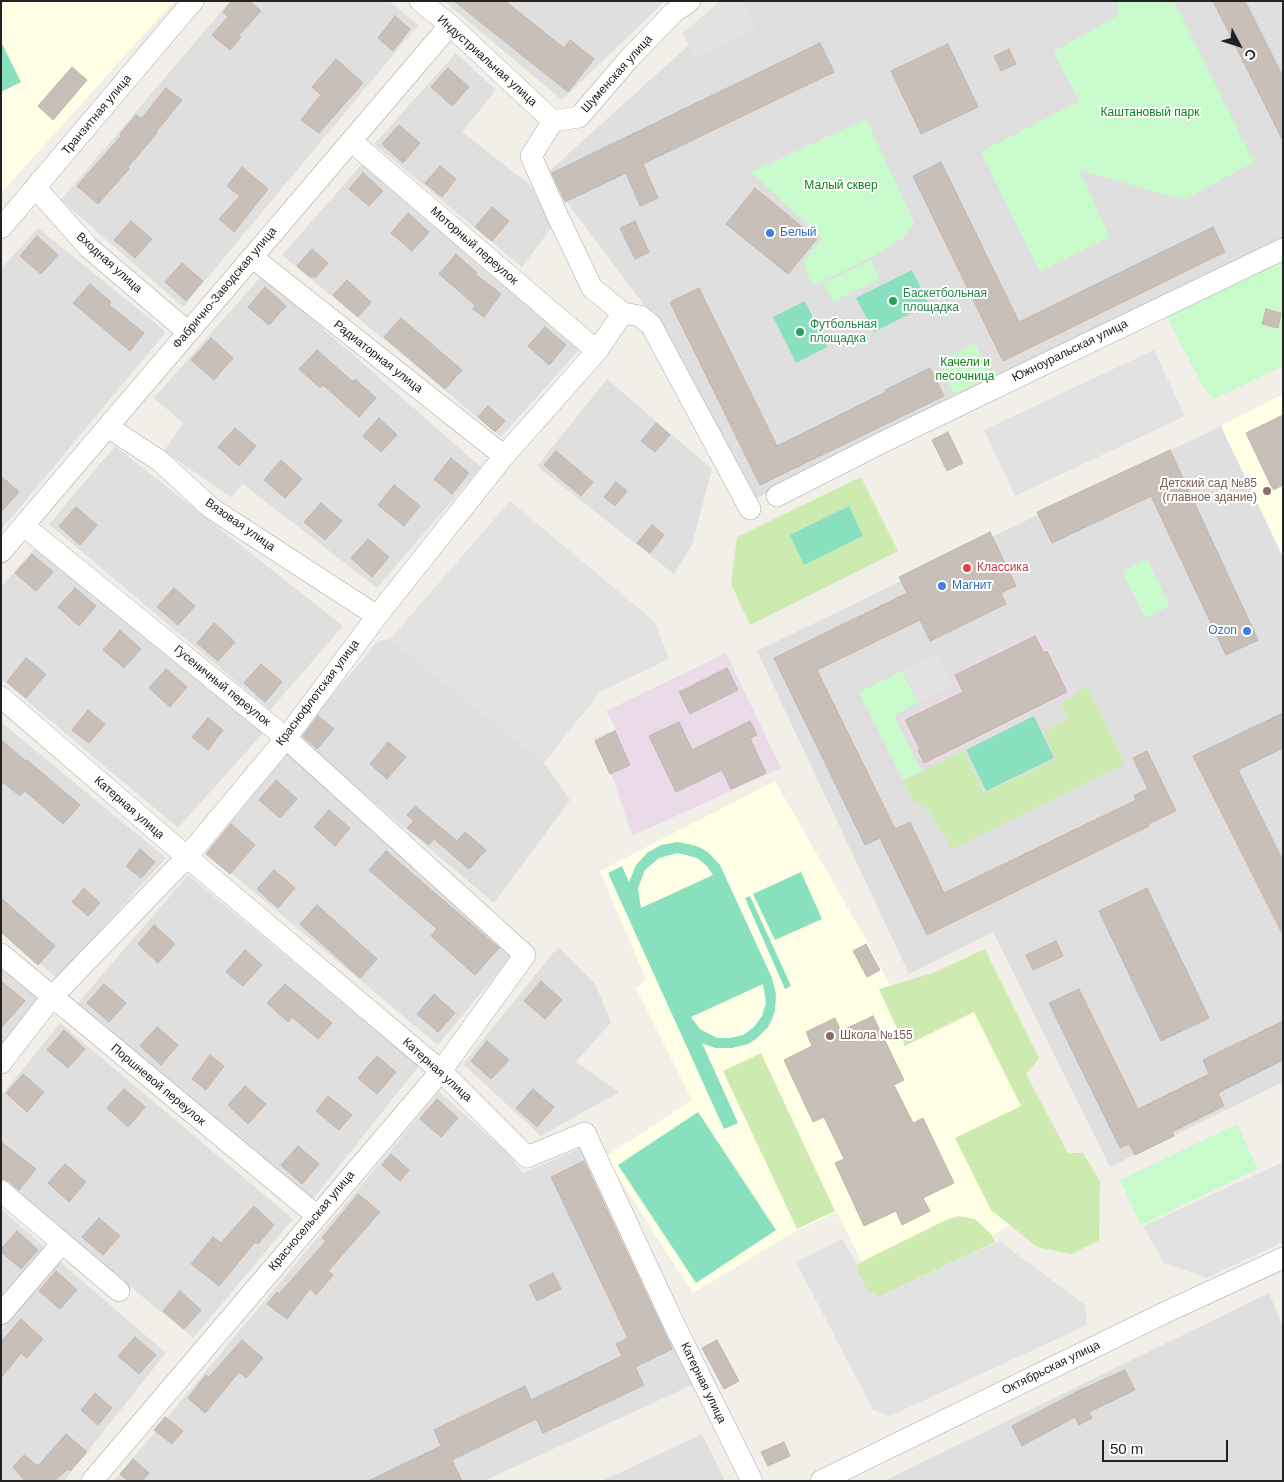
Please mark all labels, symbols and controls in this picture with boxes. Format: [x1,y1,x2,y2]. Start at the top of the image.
street label: Индустриальная улица [434,12,540,110]
north arrow [1214,20,1264,70]
street label: Шуменская улица [578,32,656,116]
text: С [1241,46,1260,64]
street label: Транзитная улица [59,72,135,158]
park label: Каштановый парк [1101,106,1199,120]
park label: Малый сквер [804,179,878,193]
street label: Моторный переулок [427,204,521,288]
street label: Фабрично-Заводская улица [170,224,280,352]
place label: Белый [780,226,816,240]
marker: Белый [764,227,776,239]
street label: Входная улица [73,230,145,296]
place label: Баскетбольная площадка [903,287,987,315]
marker: Баскетбольная площадка [887,295,899,307]
street label: Южноуральская улица [1010,317,1130,385]
street label: Радиаторная улица [331,318,425,396]
place label: Футбольная площадка [810,318,877,346]
marker: Футбольная площадка [794,326,806,338]
park label: Качели и песочница [936,356,994,384]
place label: Детский сад №85 (главное здание) [1160,477,1257,505]
marker: Детский сад №85 (главное здание) [1261,485,1273,497]
street label: Вязовая улица [202,496,278,554]
place label: Классика [977,561,1029,575]
marker: Классика [961,562,973,574]
place label: Магнит [952,579,992,593]
marker: Магнит [936,580,948,592]
place label: Ozon [1208,624,1237,638]
marker: Ozon [1241,625,1253,637]
street label: Краснофлотская улица [273,637,363,749]
street label: Гусеничный переулок [171,643,273,729]
street label: Катерная улица [91,774,167,842]
place label: Школа №155 [840,1029,913,1043]
marker: Школа №155 [824,1030,836,1042]
street label: Катерная улица [399,1035,475,1105]
street label: Поршневой переулок [108,1041,208,1129]
street label: Красносельская улица [266,1168,358,1274]
street label: Октябрьская улица [1000,1338,1102,1398]
street label: Катерная улица [677,1340,729,1426]
scale bar [1104,1430,1230,1462]
text: 50 m [1110,1440,1143,1457]

